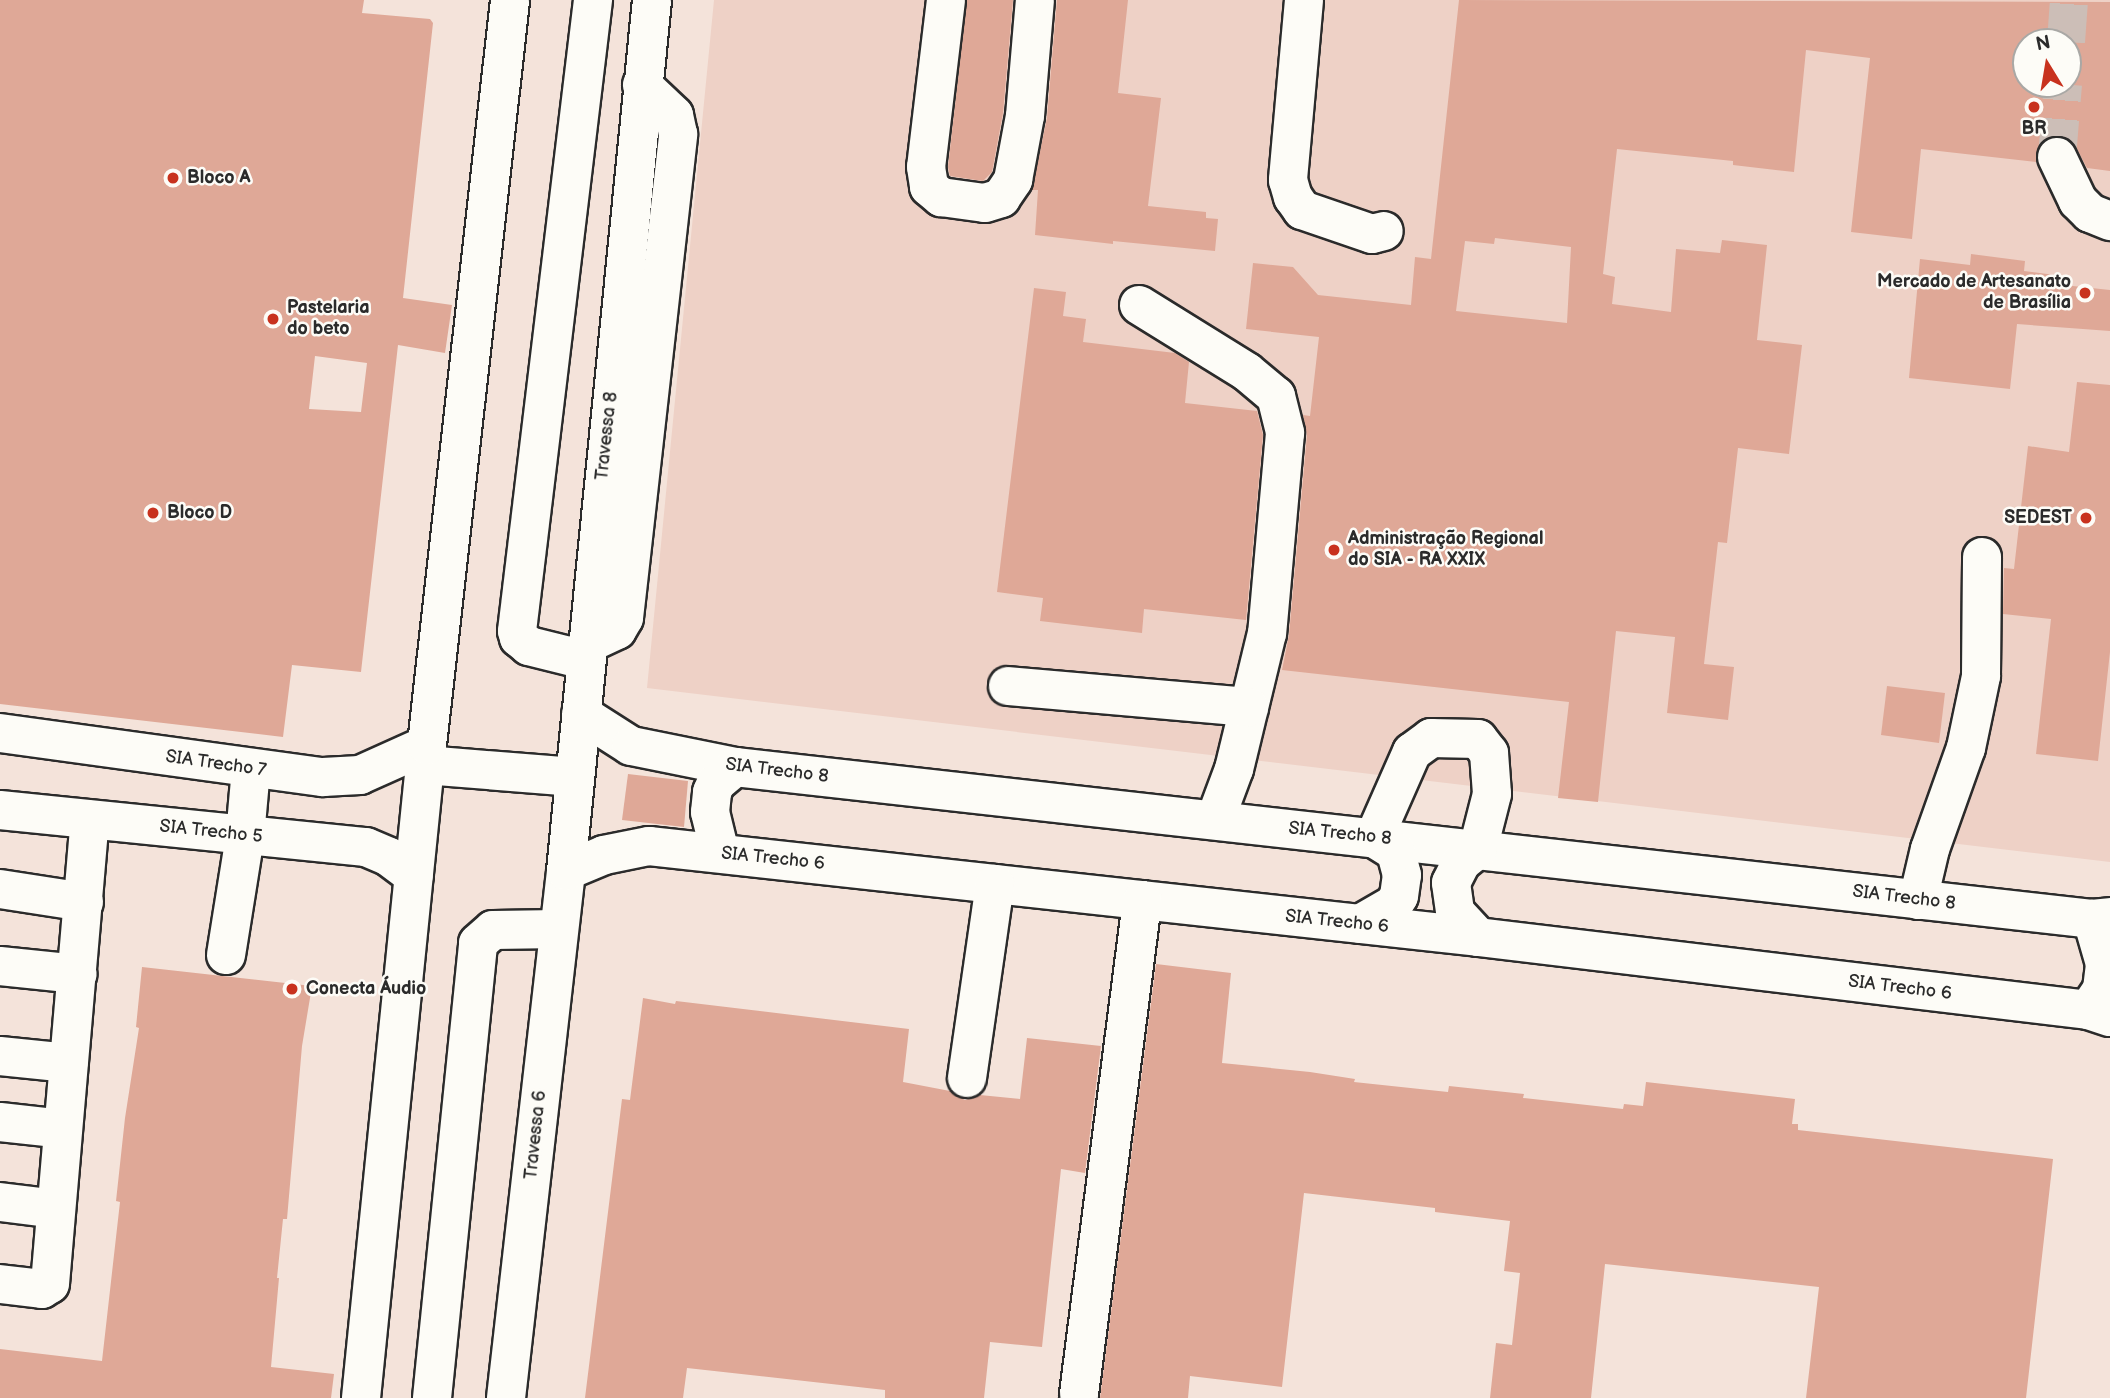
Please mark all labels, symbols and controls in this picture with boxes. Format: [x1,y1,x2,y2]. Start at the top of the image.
north arrow [2012,28,2082,98]
text: N [2034,31,2052,57]
marker: BR [2026,99,2042,115]
place label: BR [2021,118,2047,140]
place label: Bloco A [187,167,250,189]
marker: Bloco A [165,170,181,186]
place label: Mercado de Artesanato de Brasília [1877,272,2071,314]
marker: Mercado de Artesanato de Brasília [2077,285,2093,301]
place label: Pastelaria do beto [287,298,370,340]
marker: Pastelaria do beto [265,311,281,327]
street label: Travessa 8 [592,391,622,481]
place label: Bloco D [167,502,232,524]
marker: Bloco D [145,505,161,521]
place label: SEDEST [2004,507,2072,529]
marker: SEDEST [2078,510,2094,526]
place label: Administração Regional do SIA - RA XXIX [1348,529,1543,572]
marker: Administração Regional do SIA - RA XXIX [1326,542,1342,558]
street label: SIA Trecho 7 [164,746,268,782]
street label: SIA Trecho 8 [724,754,830,788]
street label: SIA Trecho 5 [158,816,264,848]
street label: SIA Trecho 8 [1287,818,1393,850]
street label: SIA Trecho 6 [720,843,826,875]
street label: SIA Trecho 8 [1851,881,1957,915]
street label: SIA Trecho 6 [1284,906,1390,938]
street label: SIA Trecho 6 [1847,971,1953,1005]
place label: Conecta Áudio [306,978,426,1000]
marker: Conecta Áudio [284,981,300,997]
street label: Travessa 6 [521,1090,551,1180]

